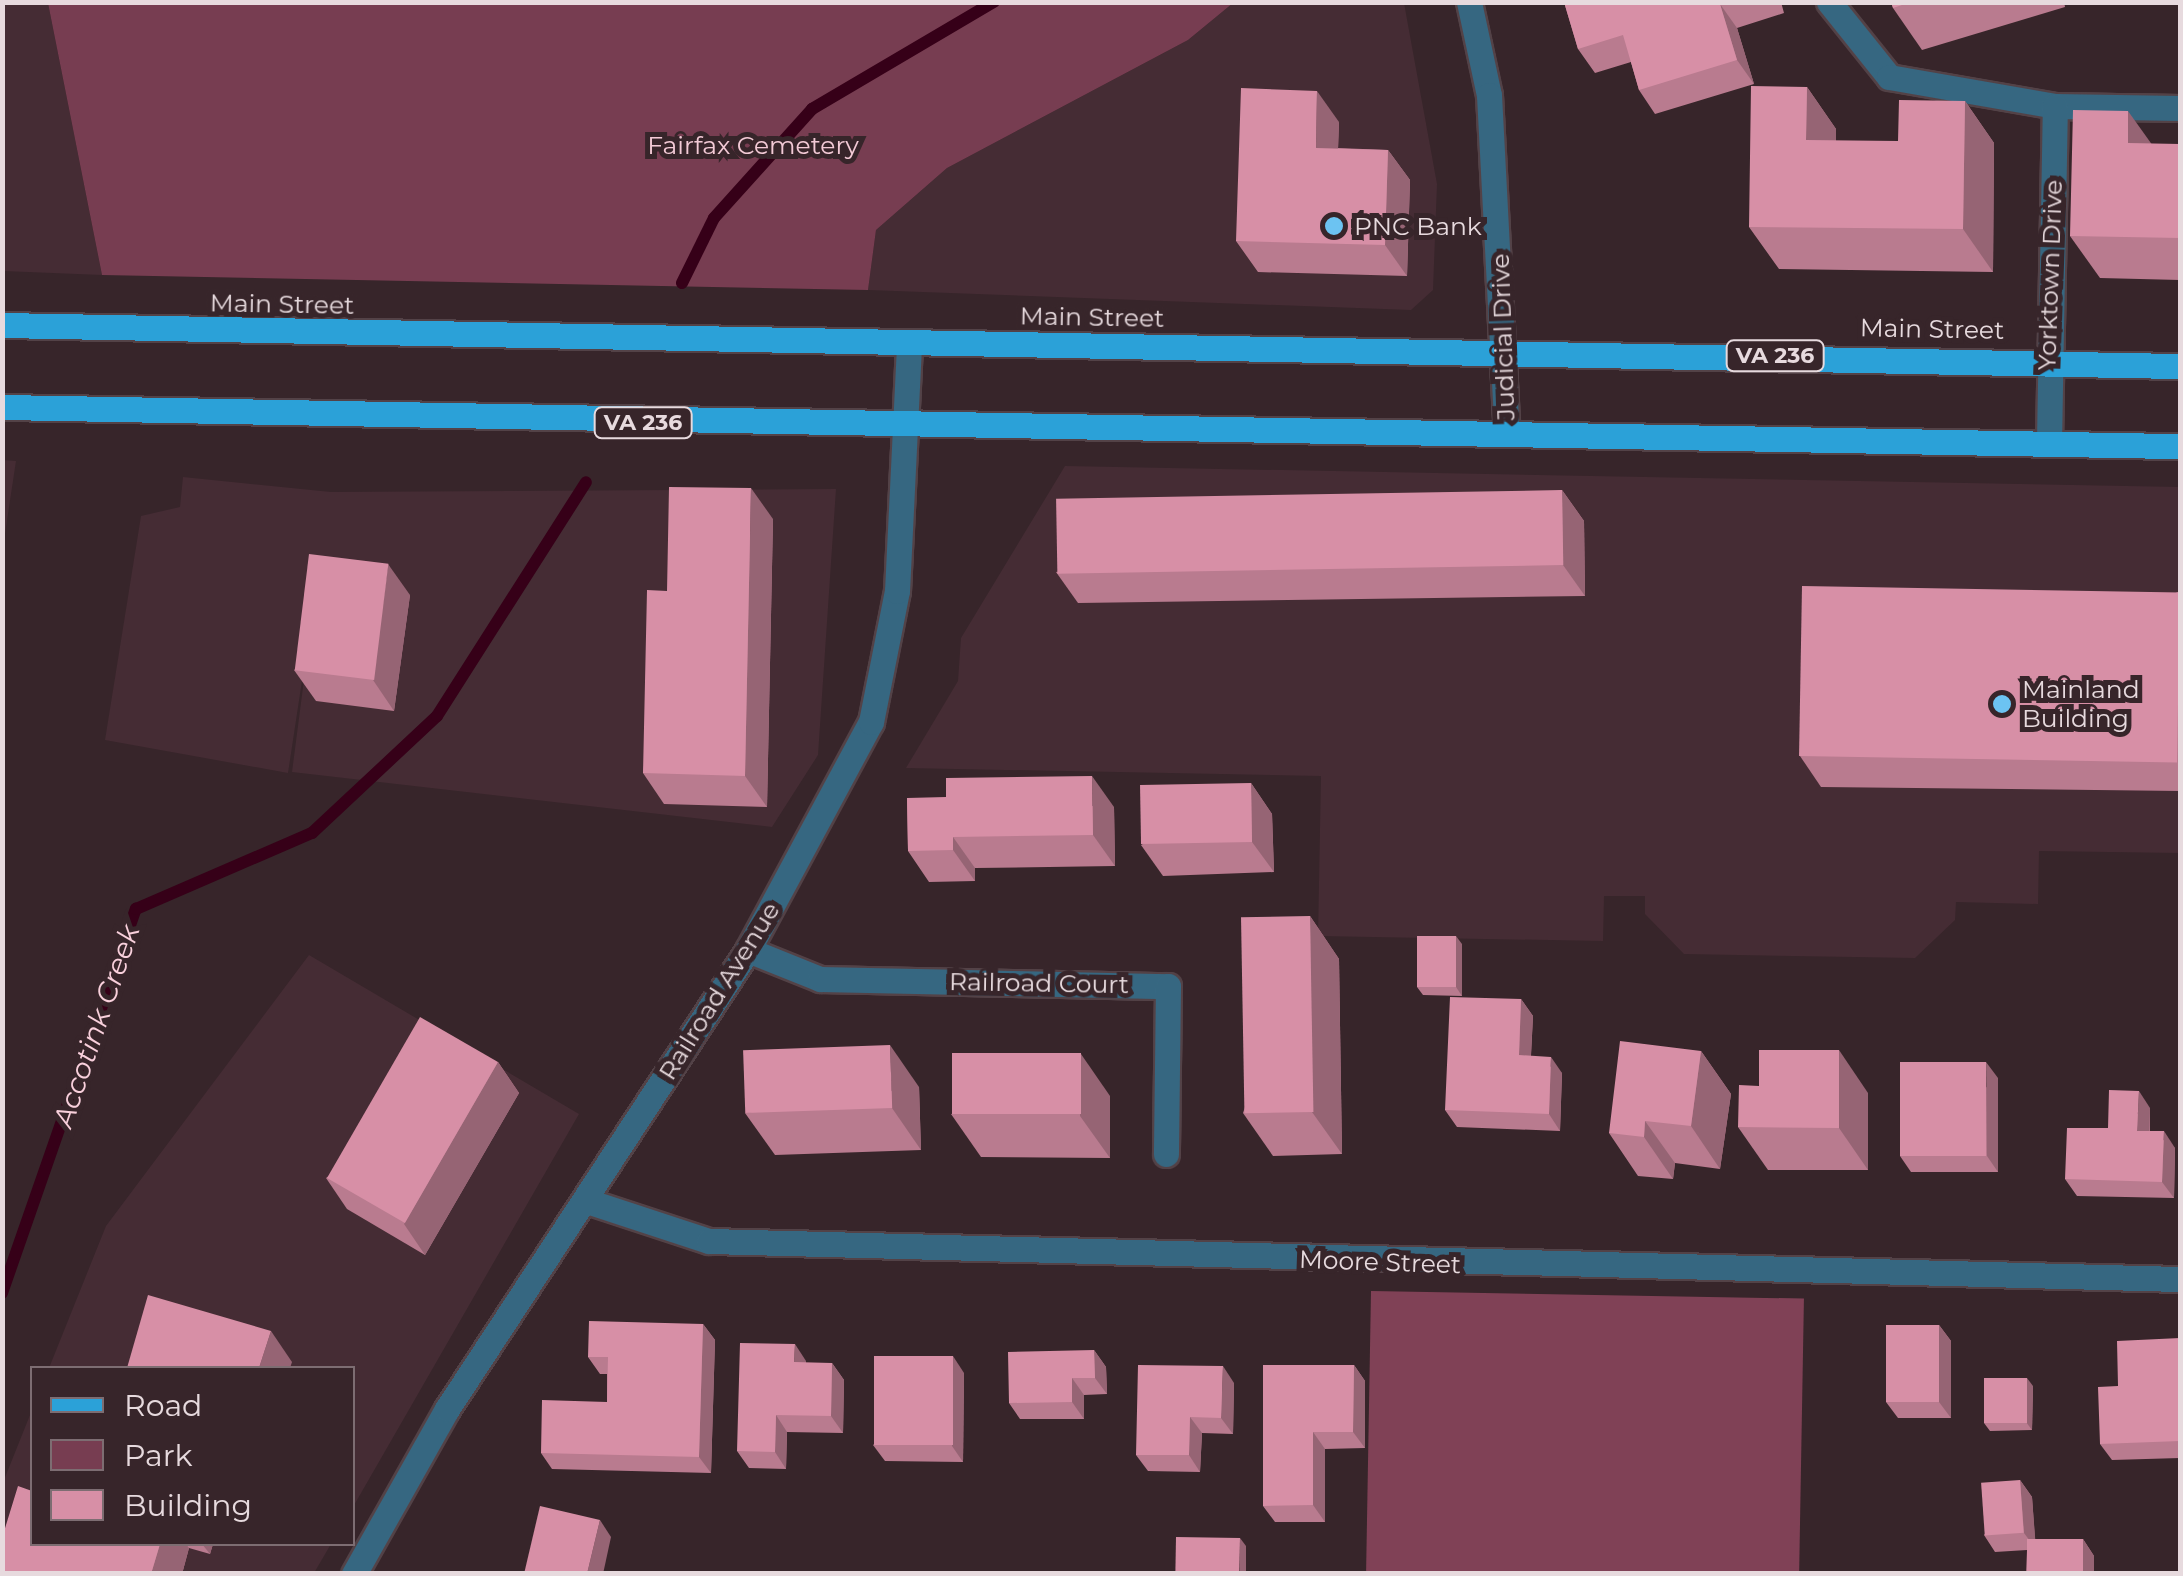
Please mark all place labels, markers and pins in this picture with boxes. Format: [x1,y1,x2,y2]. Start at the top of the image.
place label: PNC Bank [1354,211,1482,241]
marker: PNC Bank [1323,215,1345,237]
place label: Mainland Building [2022,675,2140,734]
marker: Mainland Building [1991,693,2013,715]

